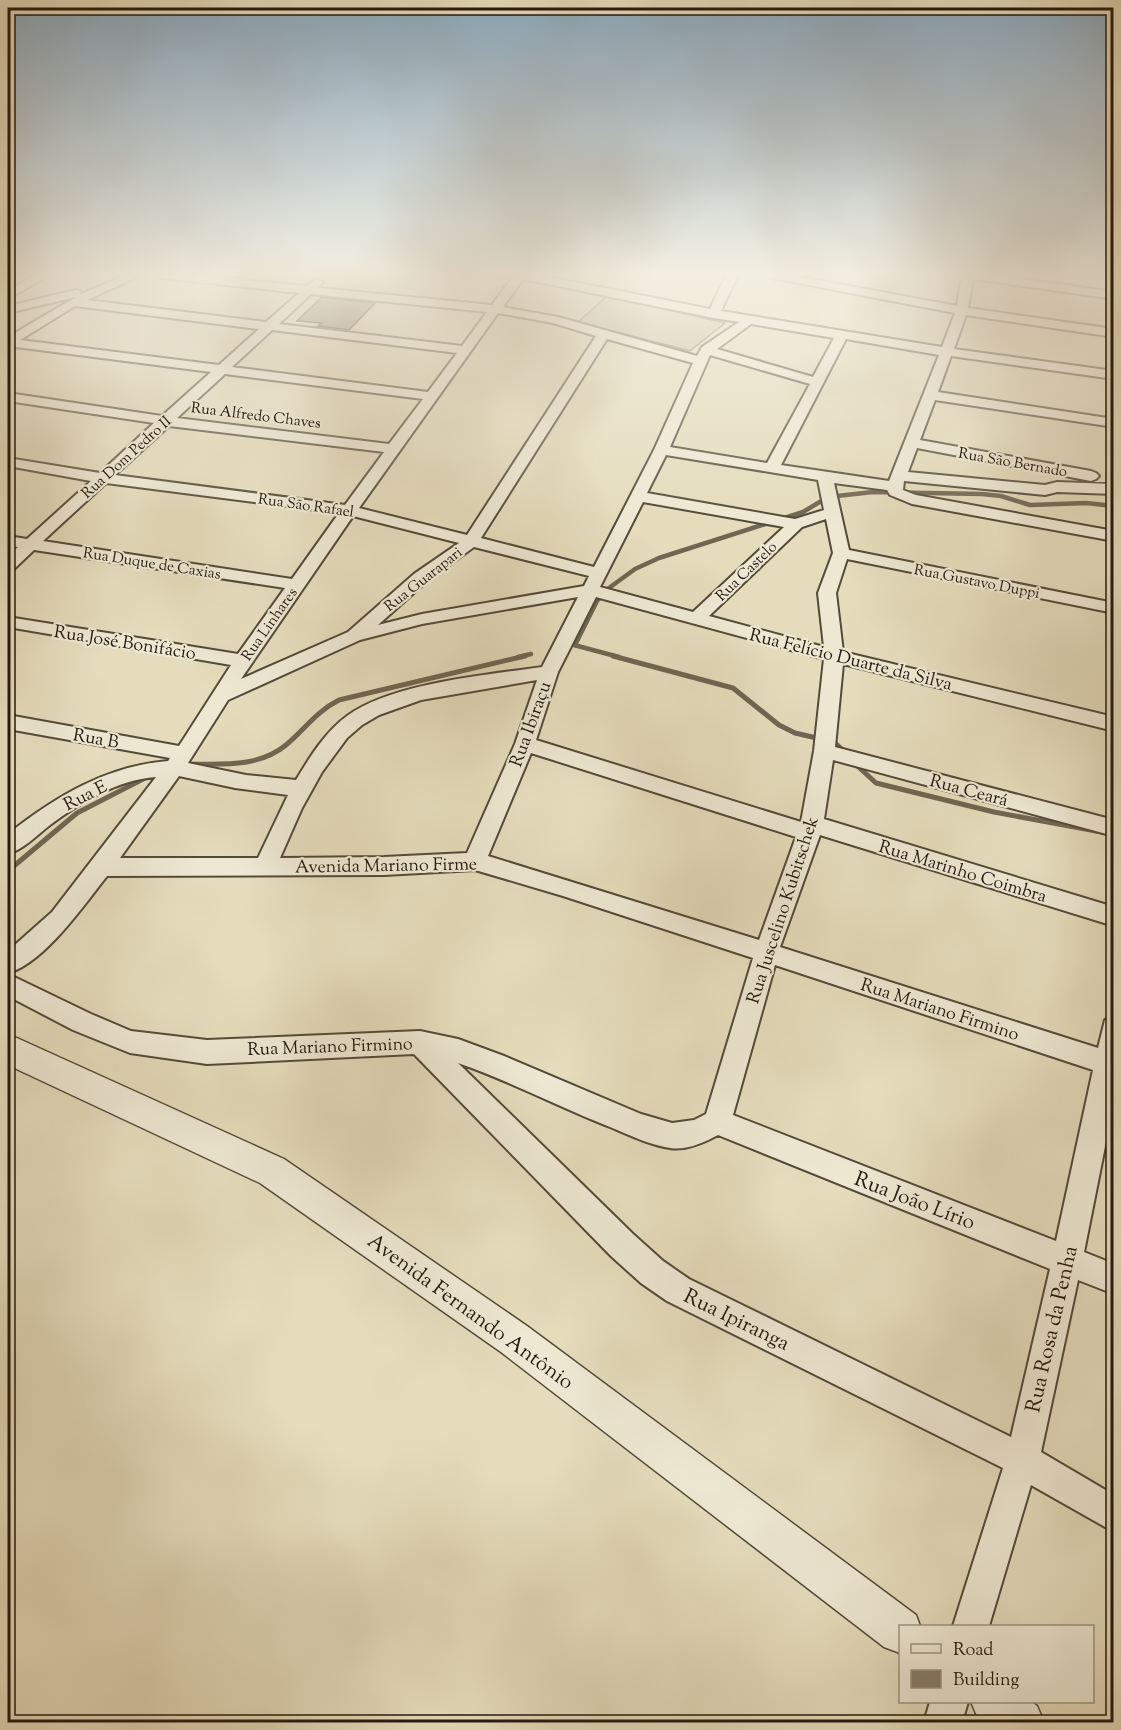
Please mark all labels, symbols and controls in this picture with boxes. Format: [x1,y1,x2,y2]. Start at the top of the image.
street label: Rua Alfredo Chaves [190,398,322,435]
street label: Rua Dom Pedro II [77,412,177,504]
street label: Rua São Bernado [957,444,1069,483]
street label: Rua São Rafael [256,489,355,524]
street label: Rua Castelo [712,537,782,607]
street label: Rua Duque de Caxias [81,543,222,586]
street label: Rua Guarapari [380,543,467,617]
street label: Rua Gustavo Duppi [912,560,1041,605]
street label: Rua Linhares [237,584,303,666]
street label: Rua José Bonifácio [52,620,198,668]
street label: Rua Felício Duarte da Silva [746,623,955,699]
street label: Rua Ibiraçu [504,678,559,771]
street label: Rua B [71,723,121,757]
street label: Rua Ceará [926,769,1011,815]
street label: Rua E [60,775,112,819]
street label: Rua Juscelino Kubitschek [741,813,827,1008]
street label: Rua Marinho Coimbra [875,835,1050,911]
street label: Avenida Mariano Firme [295,852,477,882]
street label: Rua Mariano Firmino [857,973,1022,1049]
street label: Rua Mariano Firmino [247,1032,413,1064]
street label: Rua João Lírio [849,1165,979,1239]
street label: Avenida Fernando Antônio [360,1227,579,1398]
street label: Rua Rosa da Penha [1019,1243,1087,1416]
street label: Rua Ipiranga [678,1282,795,1360]
legend [899,1625,1094,1703]
text: Road [953,1638,993,1664]
text: Building [953,1668,1019,1694]

